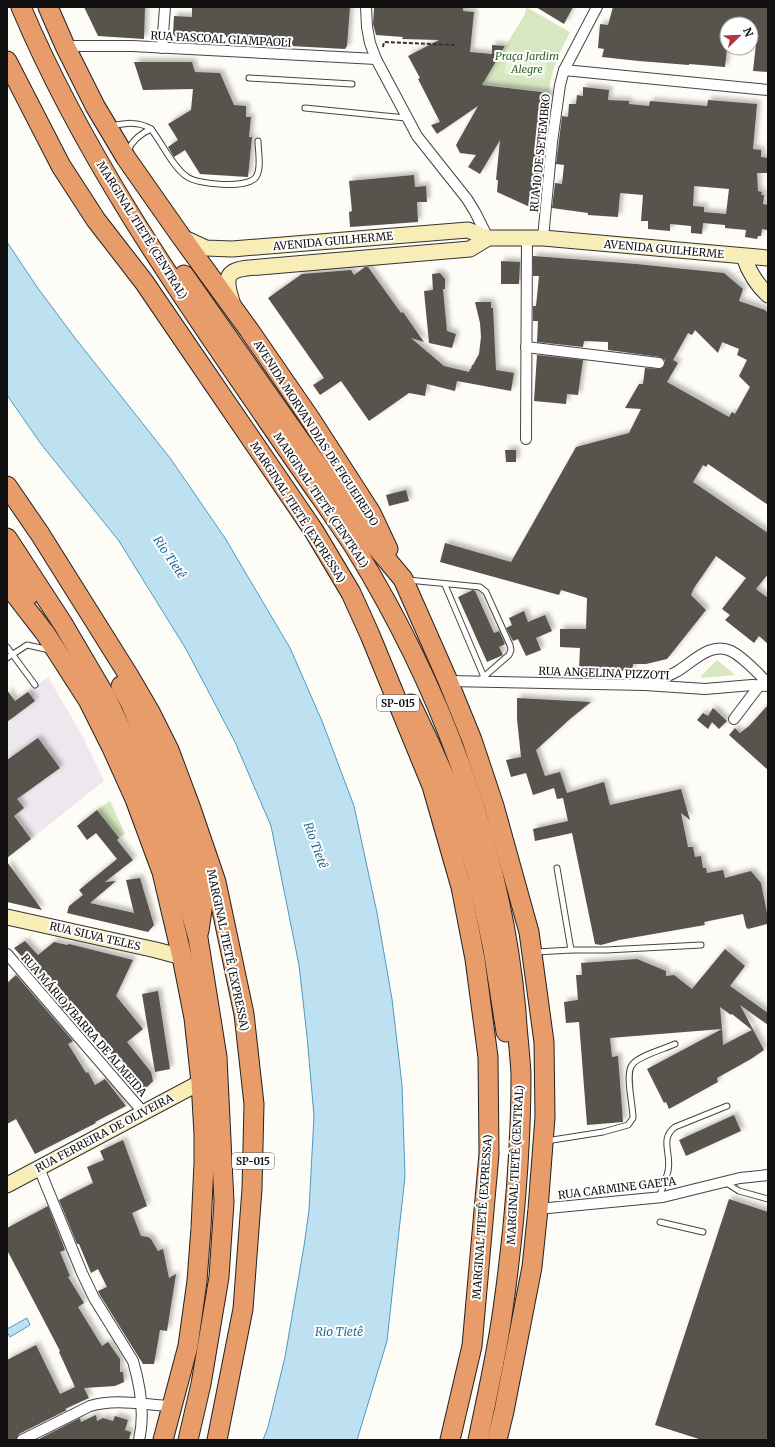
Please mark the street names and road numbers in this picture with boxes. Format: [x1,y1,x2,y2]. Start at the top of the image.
street label: RUA PASCOAL GIAMPAOLI [150,28,292,50]
street label: RUA 10 DE SETEMBRO [527,93,553,213]
street label: MARGINAL TIETÊ (CENTRAL) [94,158,190,302]
street label: AVENIDA GUILHERME [271,229,394,253]
street label: AVENIDA GUILHERME [602,237,725,261]
street label: AVENIDA MORVAN DIAS DE FIGUEIREDO [250,337,381,529]
street label: MARGINAL TIETÊ (CENTRAL) [270,430,372,570]
street label: MARGINAL TIETÊ (EXPRESSA) [247,439,349,585]
street label: RUA ANGELINA PIZZOTI [538,664,670,682]
road number: SP-015 [377,695,419,711]
street label: MARGINAL TIETÊ (EXPRESSA) [204,868,252,1032]
street label: RUA SILVA TELES [48,919,142,953]
street label: RUA MÁRIO YBARRA DE ALMEIDA [18,951,150,1099]
street label: MARGINAL TIETÊ (CENTRAL) [504,1085,526,1245]
street label: RUA FERREIRA DE OLIVEIRA [32,1090,176,1175]
street label: MARGINAL TIETÊ (EXPRESSA) [469,1134,495,1300]
road number: SP-015 [232,1153,274,1169]
street label: RUA CARMINE GAETA [557,1174,677,1202]

